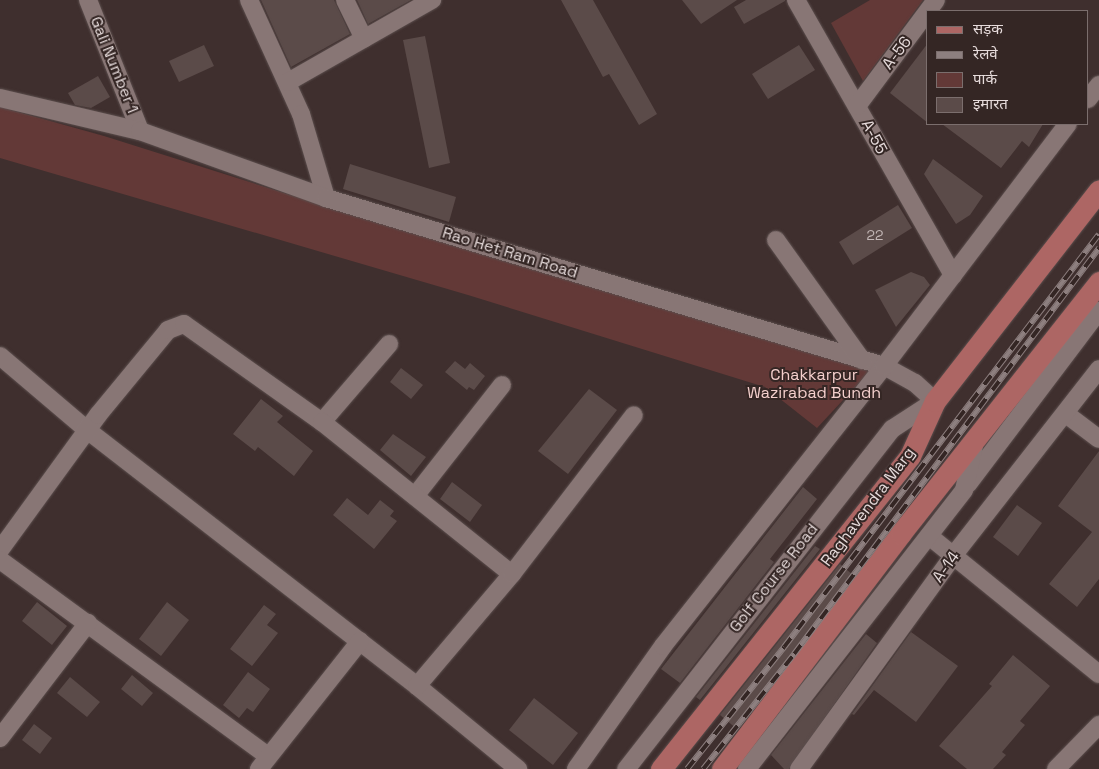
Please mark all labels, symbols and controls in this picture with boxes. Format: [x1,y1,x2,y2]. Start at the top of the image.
legend [926,10,1089,125]
street label: Gali Number 1 [86,14,142,116]
text: सड़क [973,19,1003,38]
street label: A-56 [878,33,916,73]
text: रेलवे [973,44,998,63]
text: पार्क [973,69,997,88]
text: इमारत [973,94,1008,113]
street label: A-55 [857,116,891,158]
street label: Rao Het Ram Road [440,223,580,283]
house number: 22 [867,227,883,243]
park label: Chakkarpur Wazirabad Bundh [747,365,881,403]
street label: Raghavendra Marg [817,444,919,570]
street label: Golf Course Road [726,520,822,636]
street label: A-14 [928,548,964,586]

